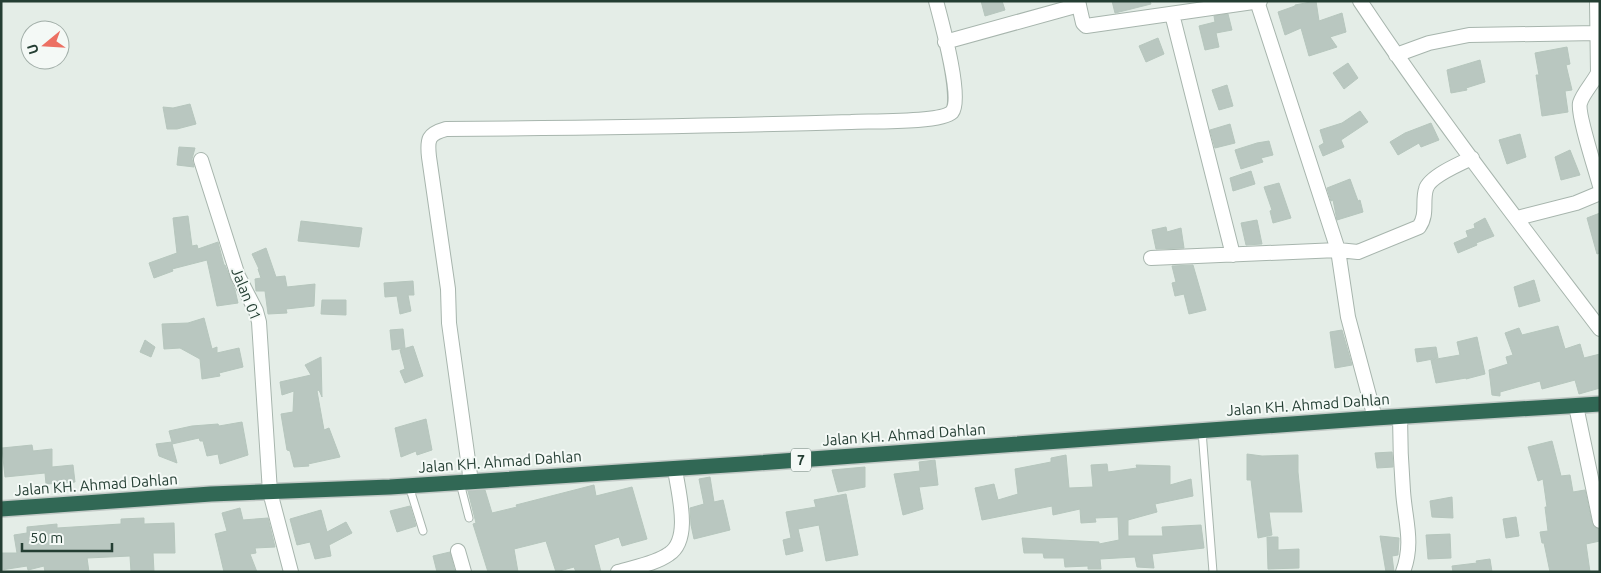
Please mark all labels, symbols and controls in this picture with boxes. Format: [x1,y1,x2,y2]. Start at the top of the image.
north arrow [20,20,70,70]
text: U [24,42,42,56]
street label: Jalan 01 [228,265,265,323]
street label: Jalan KH. Ahmad Dahlan [1226,390,1390,419]
street label: Jalan KH. Ahmad Dahlan [822,420,986,449]
street label: Jalan KH. Ahmad Dahlan [418,447,582,476]
road number: 7 [791,448,811,472]
street label: Jalan KH. Ahmad Dahlan [14,470,178,499]
scale bar [22,520,112,552]
text: 50 m [30,529,63,546]

